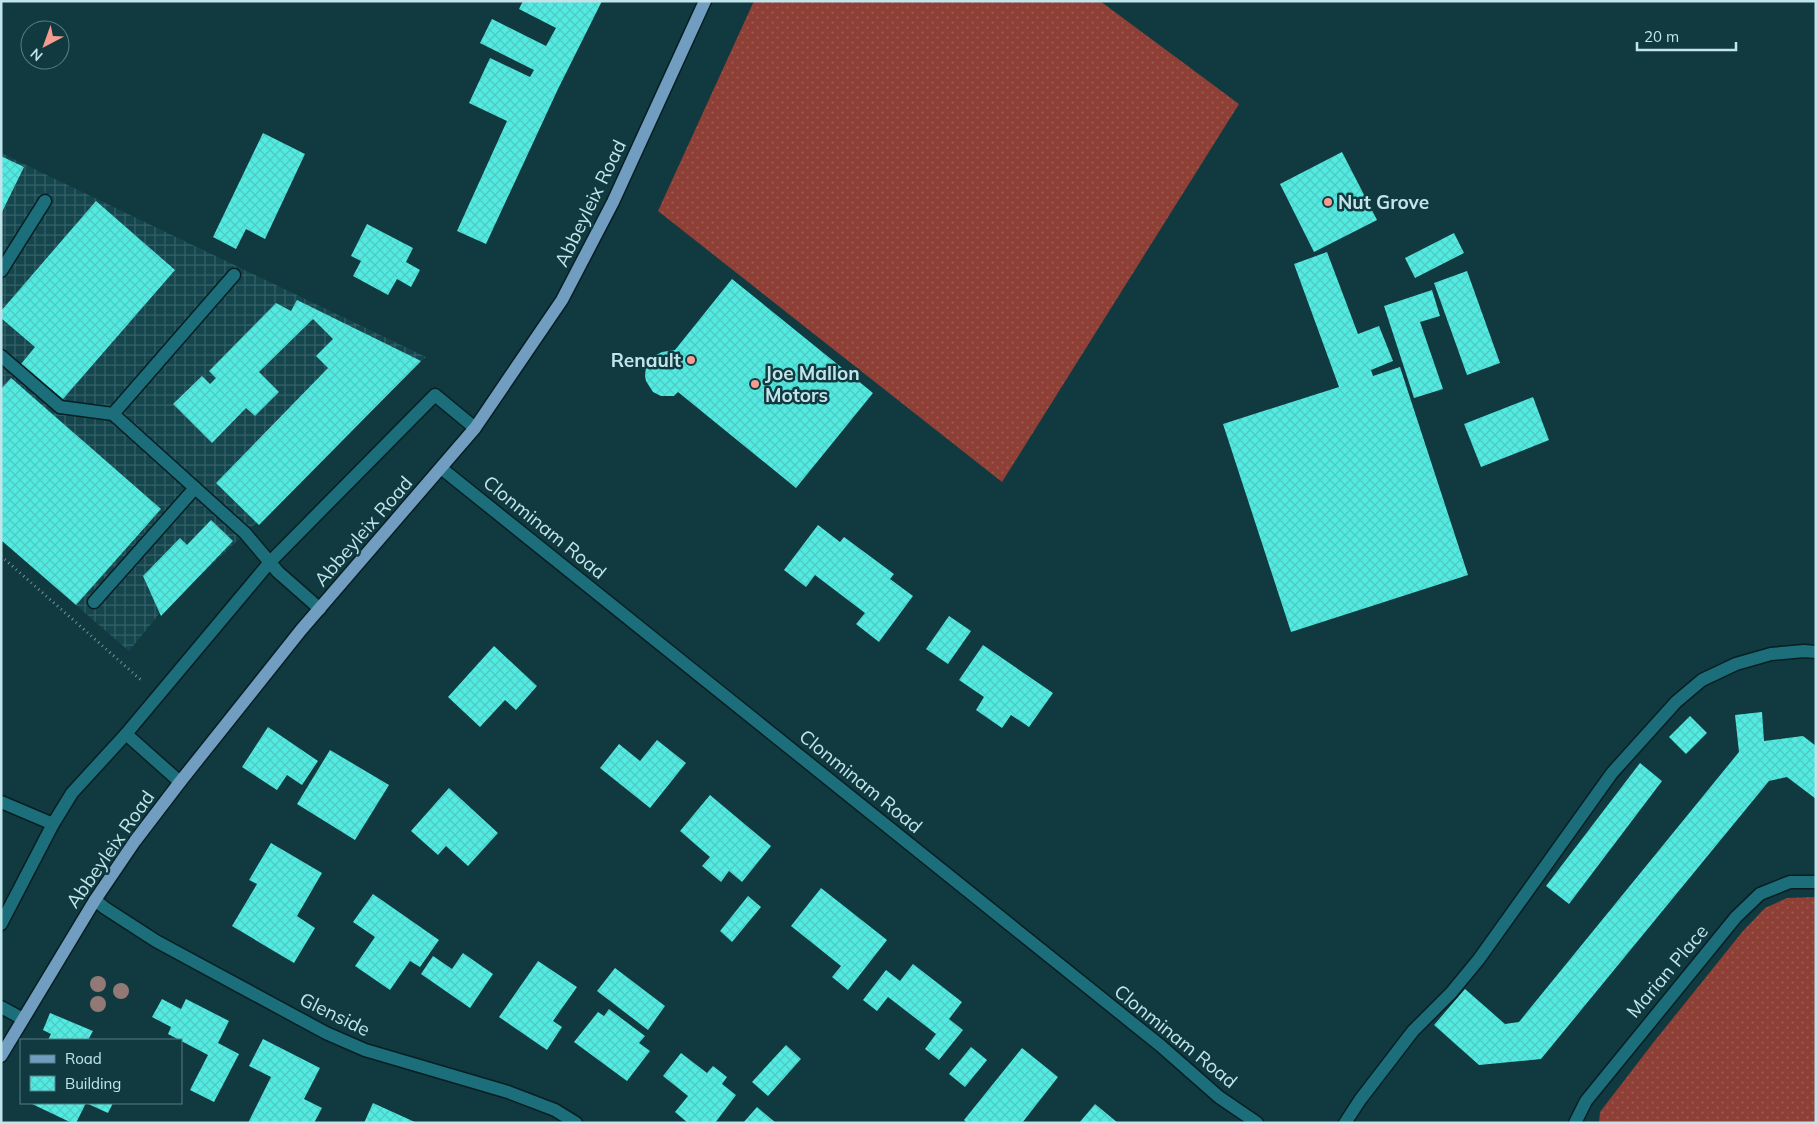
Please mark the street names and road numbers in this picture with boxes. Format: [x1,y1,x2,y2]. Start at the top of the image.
street label: Abbeyleix Road [549,136,631,270]
street label: Clonminam Road [479,470,611,584]
street label: Abbeyleix Road [309,471,417,591]
street label: Clonminam Road [795,724,927,838]
street label: Abbeyleix Road [61,786,159,912]
street label: Marian Place [1621,919,1713,1023]
street label: Clonminam Road [1110,979,1242,1093]
street label: Glenside [296,987,374,1041]

